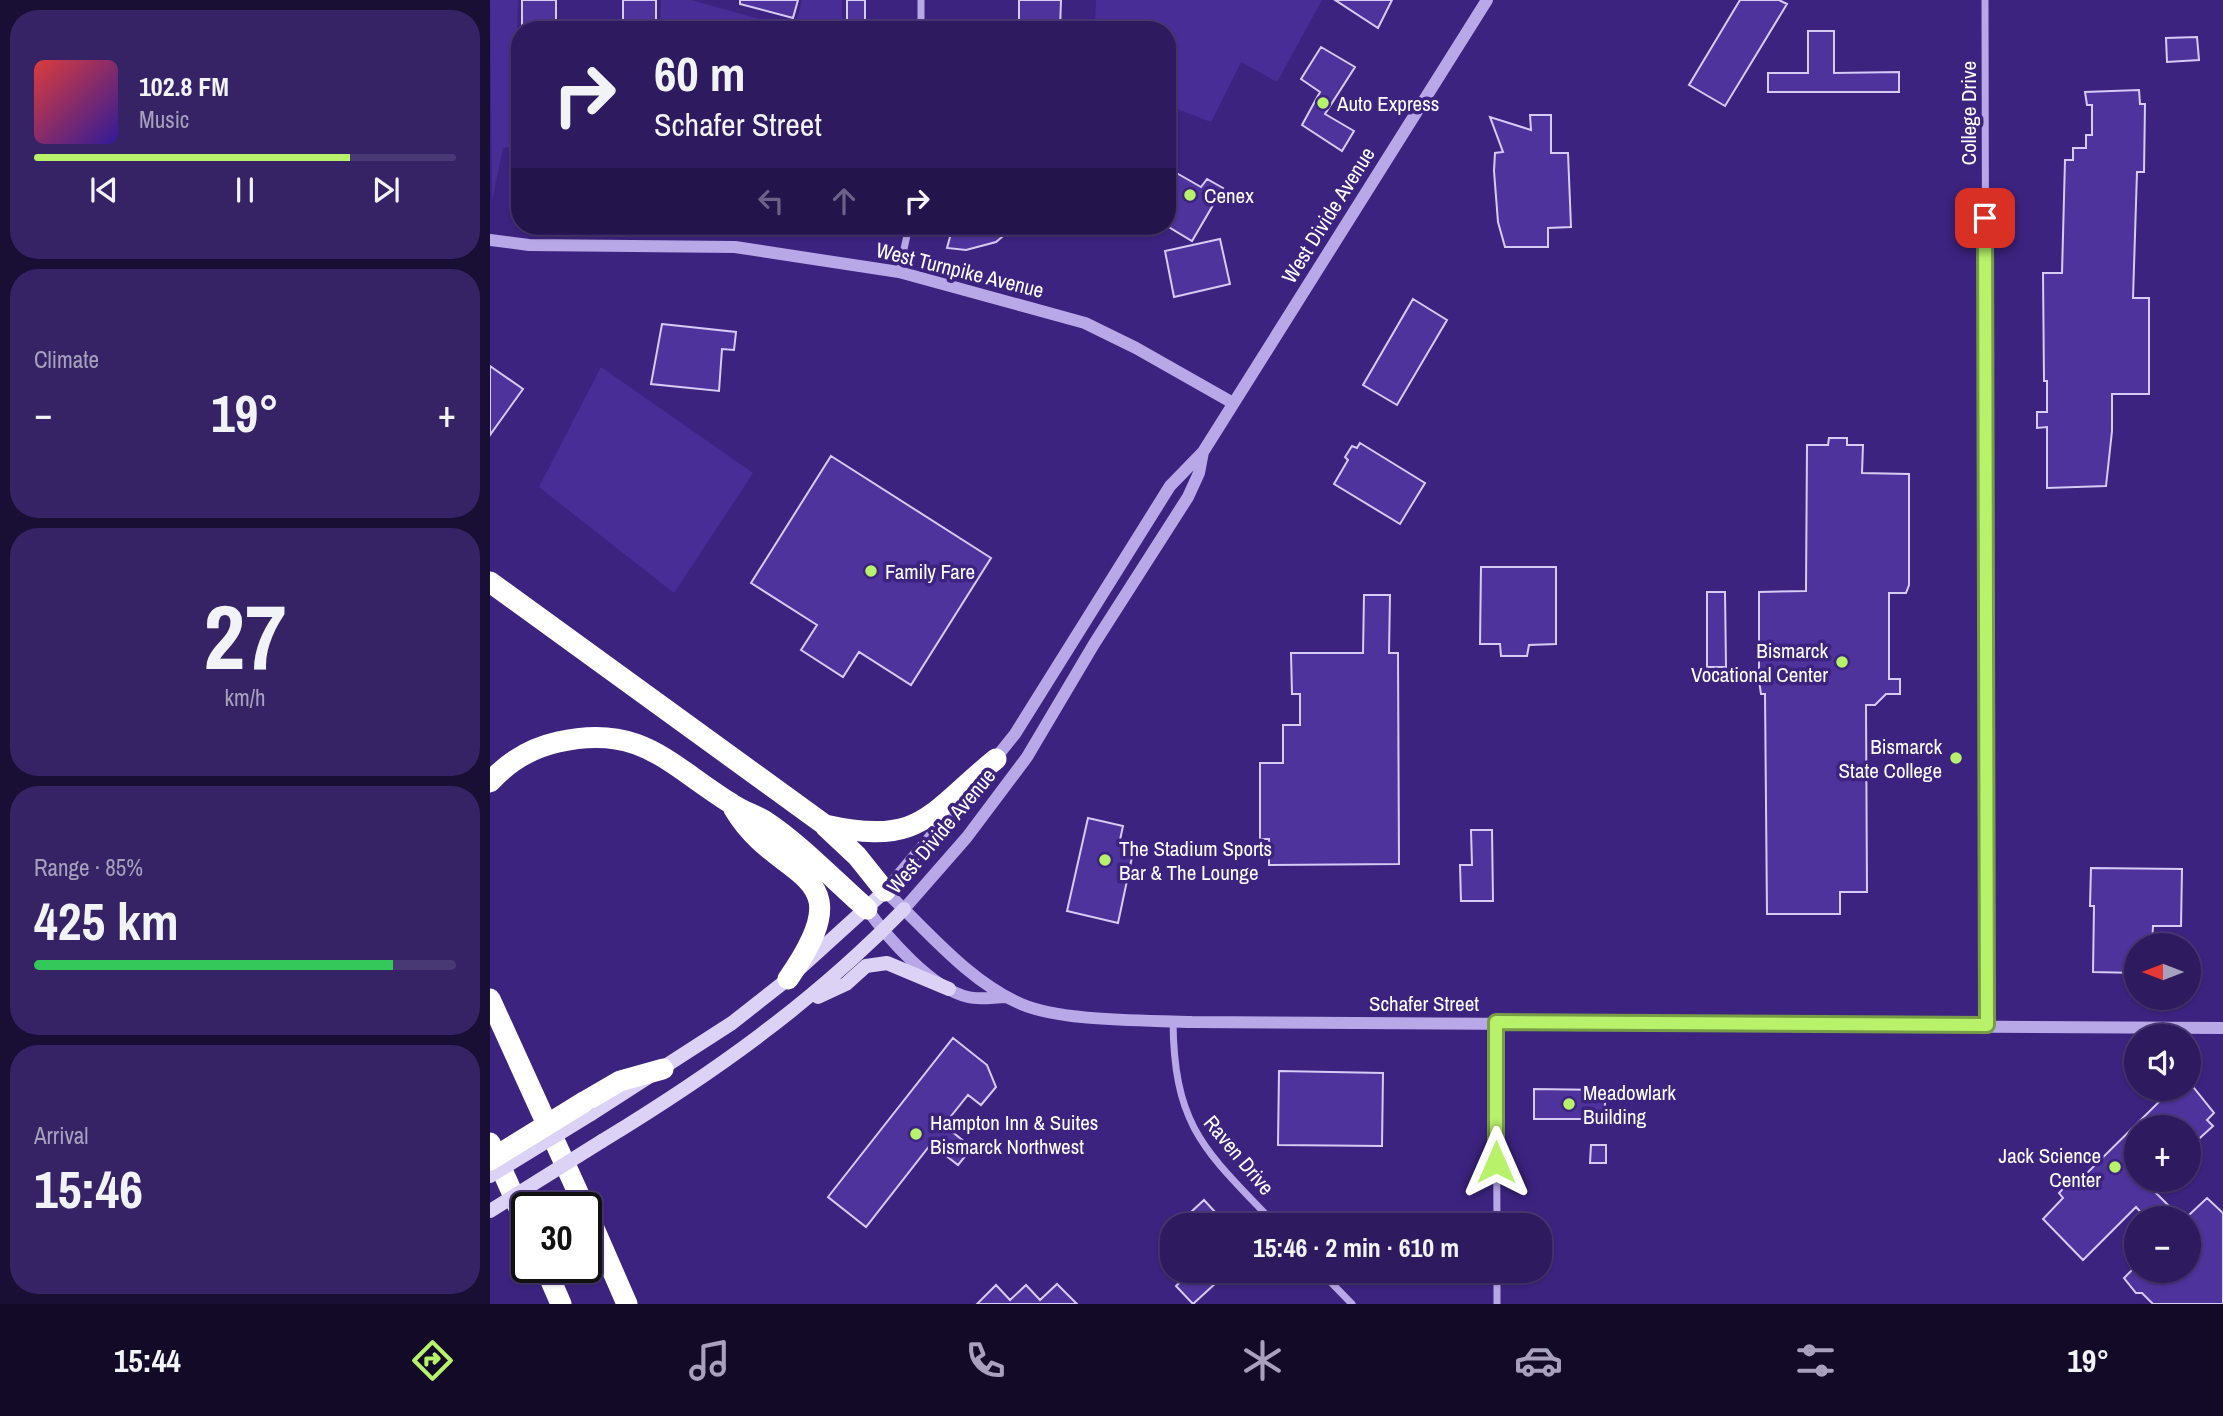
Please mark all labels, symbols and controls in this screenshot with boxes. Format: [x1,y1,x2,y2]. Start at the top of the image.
text: 60 m [654,40,746,106]
icon: right [539,49,630,140]
street label: College Drive [1954,61,1983,165]
text: 102.8 FM [139,69,229,104]
place label: Auto Express [1336,89,1439,118]
marker: Auto Express [1315,95,1331,111]
text: Schafer Street [654,103,822,146]
text: Music [139,104,189,135]
street label: West Divide Avenue [1275,141,1381,289]
icon: previous [85,171,123,209]
icon: pause [226,171,264,209]
icon: next [367,171,405,209]
place label: Cenex [1204,181,1254,210]
icon: left [752,182,790,220]
icon: ahead [825,182,863,220]
icon: right [898,182,936,220]
marker: Cenex [1182,187,1198,203]
pin [1955,188,2015,248]
icon: arrive [1966,199,2004,237]
street label: West Turnpike Avenue [873,235,1047,305]
text: Climate [34,344,99,375]
text: 19° [211,378,279,448]
text: − [34,388,52,439]
text: + [438,388,456,439]
place label: Family Fare [885,557,975,586]
marker: Family Fare [863,563,879,579]
text: 27 [204,575,287,697]
place label: Bismarck Vocational Center [1691,636,1828,689]
marker: Bismarck Vocational Center [1834,654,1850,670]
text: km/h [225,682,265,713]
place label: Bismarck State College [1839,732,1942,785]
marker: Bismarck State College [1948,750,1964,766]
street label: West Divide Avenue [880,762,1002,900]
place label: The Stadium Sports Bar & The Lounge [1119,834,1272,887]
text: Range · 85% [34,852,143,883]
marker: The Stadium Sports Bar & The Lounge [1097,852,1113,868]
text: 425 km [34,886,179,956]
north arrow [2124,933,2202,1010]
map controls [2124,933,2201,1283]
street label: Schafer Street [1369,989,1479,1018]
button: sound [2124,1024,2201,1101]
place label: Meadowlark Building [1583,1078,1676,1131]
marker: Meadowlark Building [1561,1096,1577,1112]
place label: Hampton Inn & Suites Bismarck Northwest [930,1108,1098,1161]
street label: Raven Drive [1197,1109,1281,1201]
button: + [2124,1115,2201,1192]
text: Arrival [34,1120,89,1151]
position arrow [1459,1125,1533,1199]
marker: Hampton Inn & Suites Bismarck Northwest [908,1126,924,1142]
place label: Jack Science Center [1999,1141,2101,1194]
text: 15:46 [34,1154,143,1224]
marker: Jack Science Center [2107,1159,2123,1175]
speed limit sign: 30 [511,1192,602,1283]
button: − [2124,1206,2201,1283]
text: 15:46 · 2 min · 610 m [1253,1230,1459,1265]
icon: directions [408,1336,457,1385]
icon: music [685,1336,734,1385]
icon: phone [961,1336,1010,1385]
icon: climate [1238,1336,1287,1385]
icon: car [1514,1336,1563,1385]
icon: filters [1791,1336,1840,1385]
text: 15:44 [114,1339,181,1382]
text: 19° [2067,1339,2109,1382]

